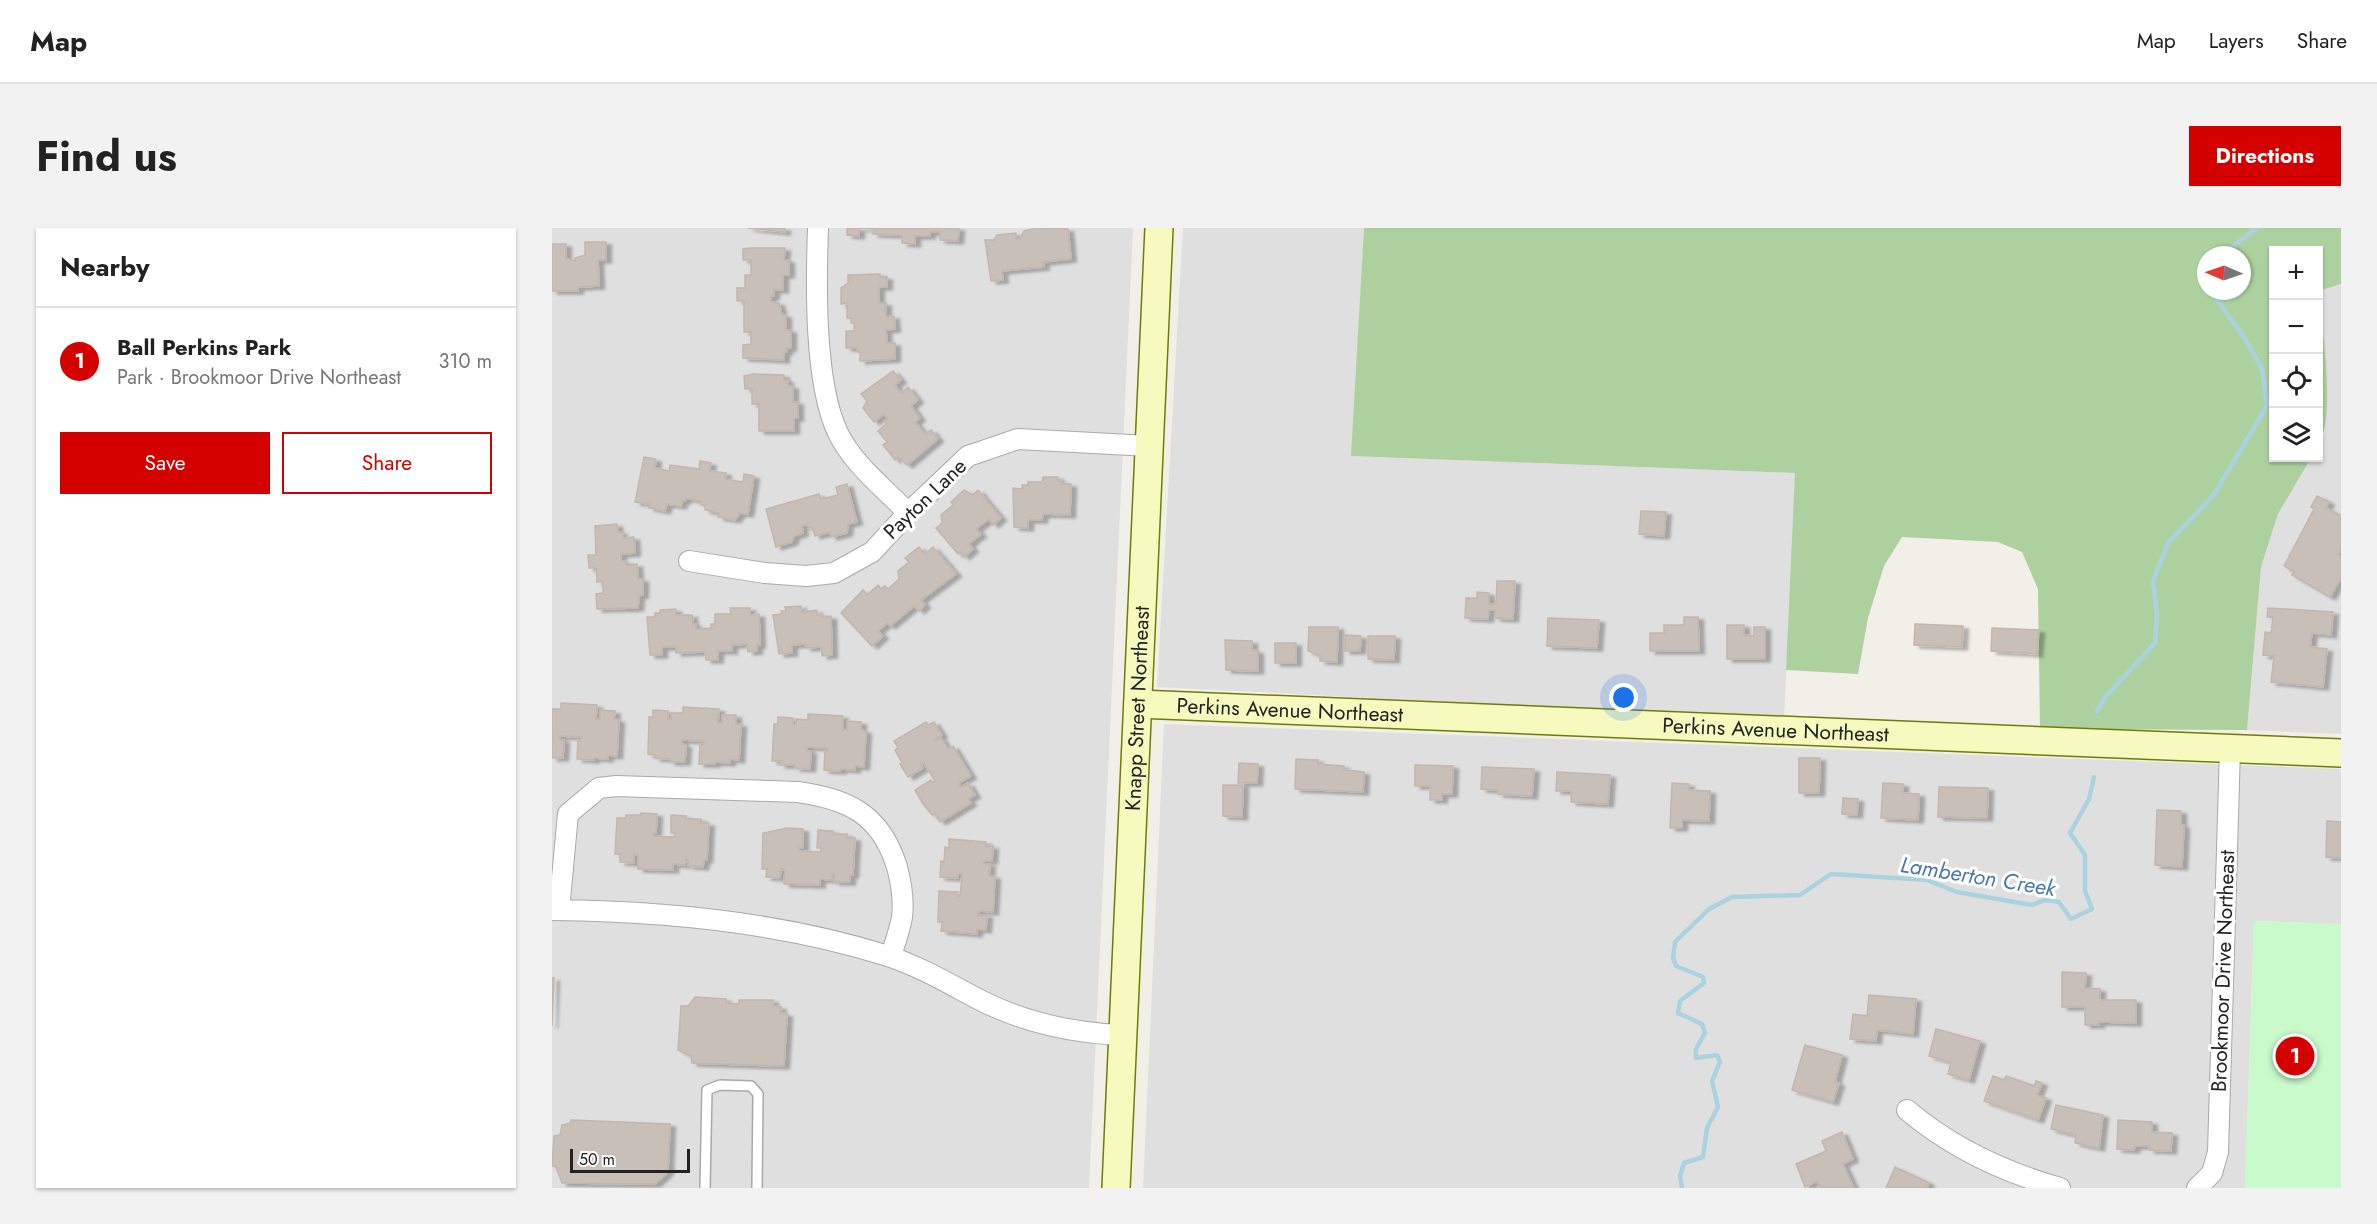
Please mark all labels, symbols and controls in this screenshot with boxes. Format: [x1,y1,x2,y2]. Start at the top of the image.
text: Map [30,21,87,62]
text: Map [2137,26,2176,56]
text: Layers [2209,26,2264,56]
text: Share [2297,26,2347,56]
text: Find us [36,126,177,187]
button: Directions [2189,126,2341,186]
north arrow [2197,246,2251,300]
map controls [2269,246,2323,462]
button: + [2269,246,2323,300]
text: Nearby [60,248,149,286]
button: − [2269,300,2323,354]
text: Ball Perkins Park [117,331,291,363]
text: 1 [74,347,85,376]
text: 310 m [438,347,492,376]
button: locate [2269,354,2323,408]
text: Park · Brookmoor Drive Northeast [117,363,401,392]
button: layers [2269,408,2323,462]
button: Save [60,432,270,494]
button: Share [282,432,492,494]
street label: Payton Lane [877,451,973,546]
street label: Knapp Street Northeast [1118,605,1157,812]
your location [1609,683,1638,712]
street label: Perkins Avenue Northeast [1176,691,1404,730]
street label: Perkins Avenue Northeast [1662,710,1889,750]
water label: Lamberton Creek [1898,848,2059,904]
street label: Brookmoor Drive Northeast [2204,850,2242,1092]
pin: 1 [2276,1034,2314,1078]
scale bar [570,1146,690,1174]
text: 50 m [579,1148,615,1171]

